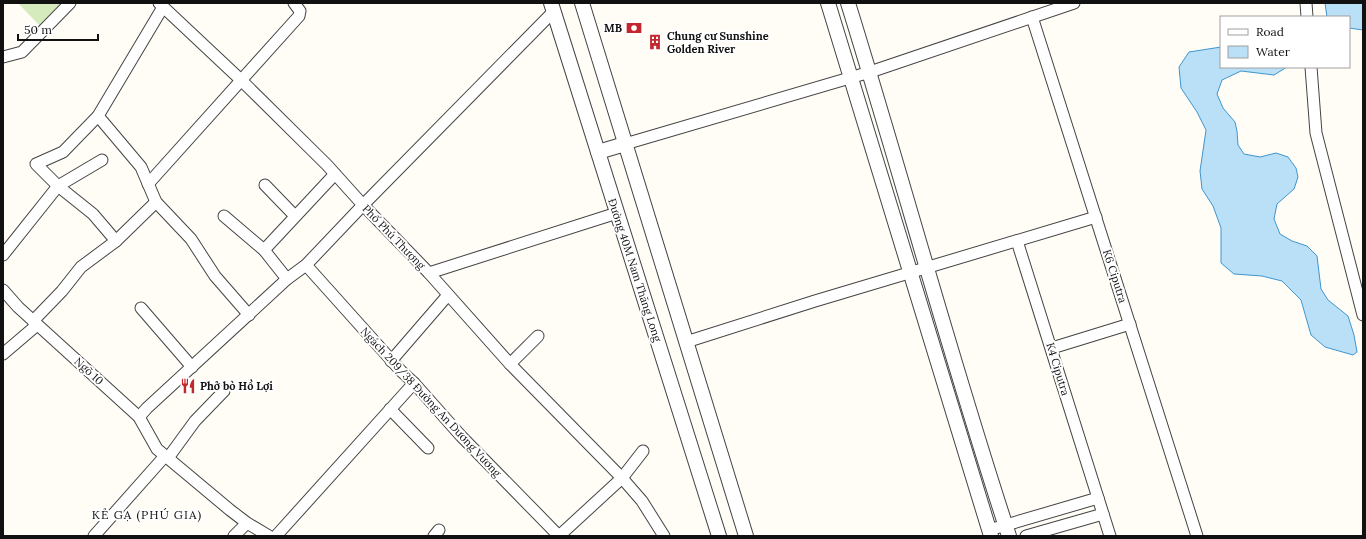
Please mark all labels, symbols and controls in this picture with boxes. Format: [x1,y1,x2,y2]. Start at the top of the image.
scale bar [18,16,98,42]
legend [1220,16,1350,68]
bank icon: MB [625,19,643,37]
place label: MB [604,21,622,35]
text: 50 m [24,22,52,37]
text: Road [1256,24,1284,39]
place label: Chung cư Sunshine Golden River [667,29,769,56]
building icon: Chung cư Sunshine Golden River [646,33,664,51]
text: Water [1256,44,1291,59]
street label: Đường 40M Nam Thăng Long [605,197,665,344]
street label: Phố Phú Thượng [360,202,429,273]
street label: K6 Ciputra [1100,248,1130,305]
street label: Ngách 209/38 Đường An Dương Vương [357,324,505,481]
street label: K4 Ciputra [1043,341,1073,398]
street label: Ngõ 10 [71,354,107,388]
restaurant icon: Phở bò Hồ Lợi [179,377,197,395]
place label: Phở bò Hồ Lợi [200,379,273,393]
district label: KẺ GẠ (PHÚ GIA) [92,507,202,523]

